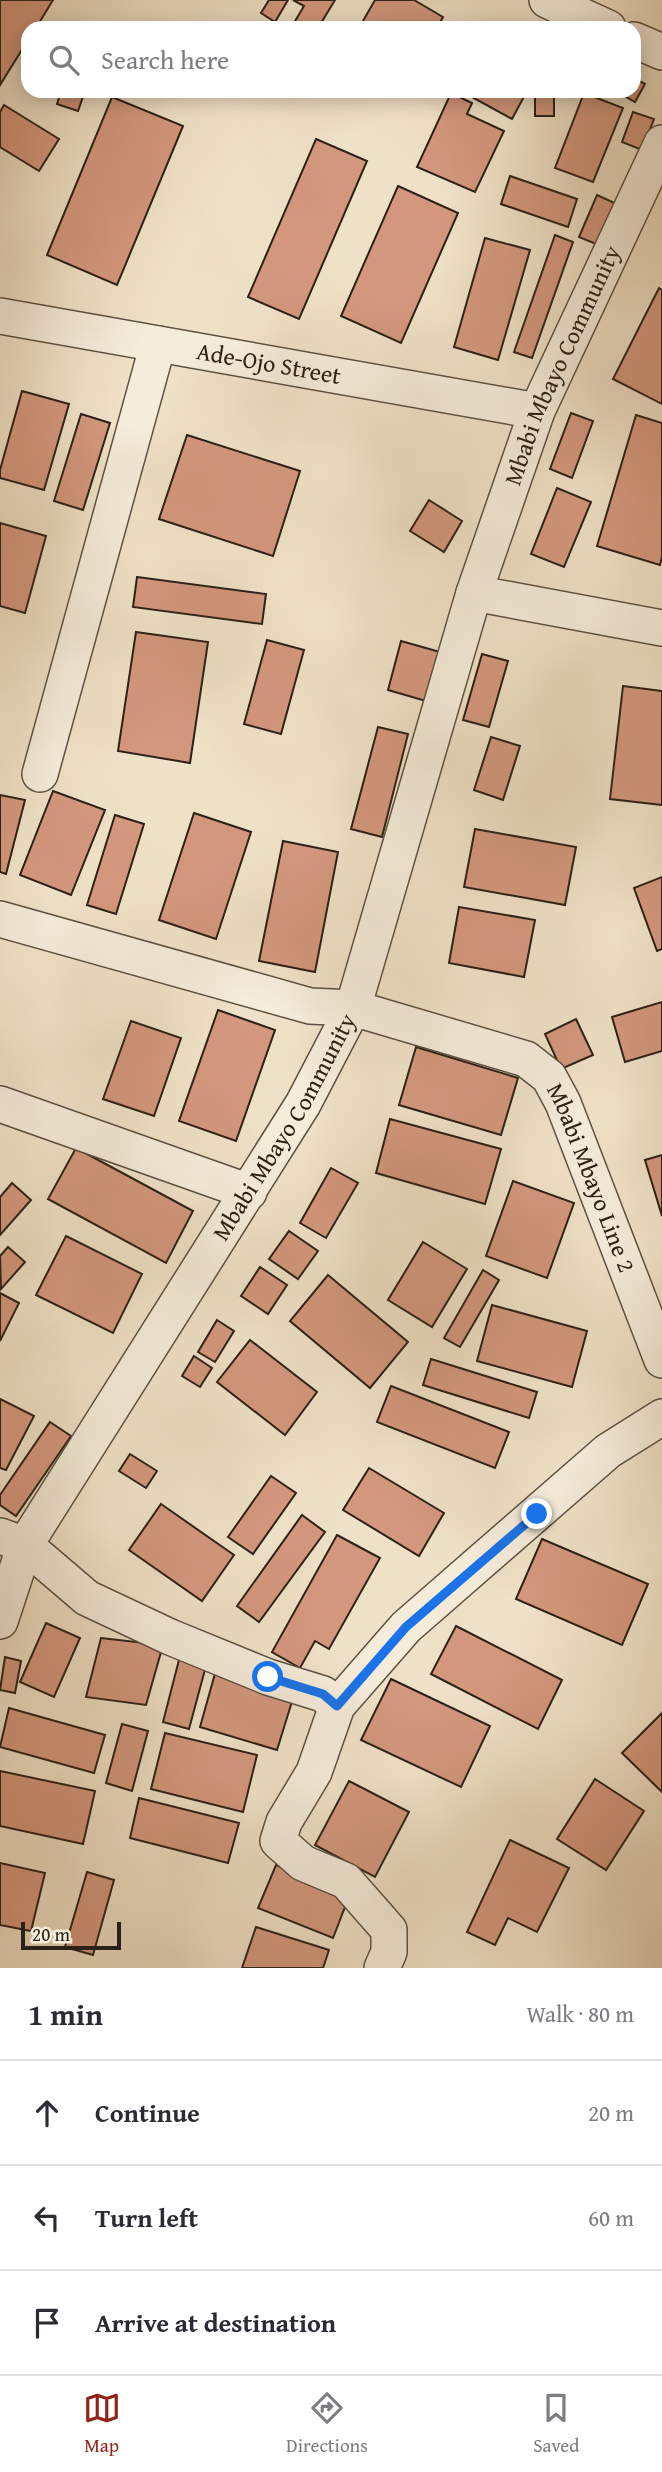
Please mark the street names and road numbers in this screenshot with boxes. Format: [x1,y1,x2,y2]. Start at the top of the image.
street label: Mbabi Mbayo Community [495,239,629,490]
street label: Ade-Ojo Street [194,333,344,393]
street label: Mbabi Mbayo Community [203,1007,364,1247]
street label: Mbabi Mbayo Line 2 [538,1077,645,1277]

